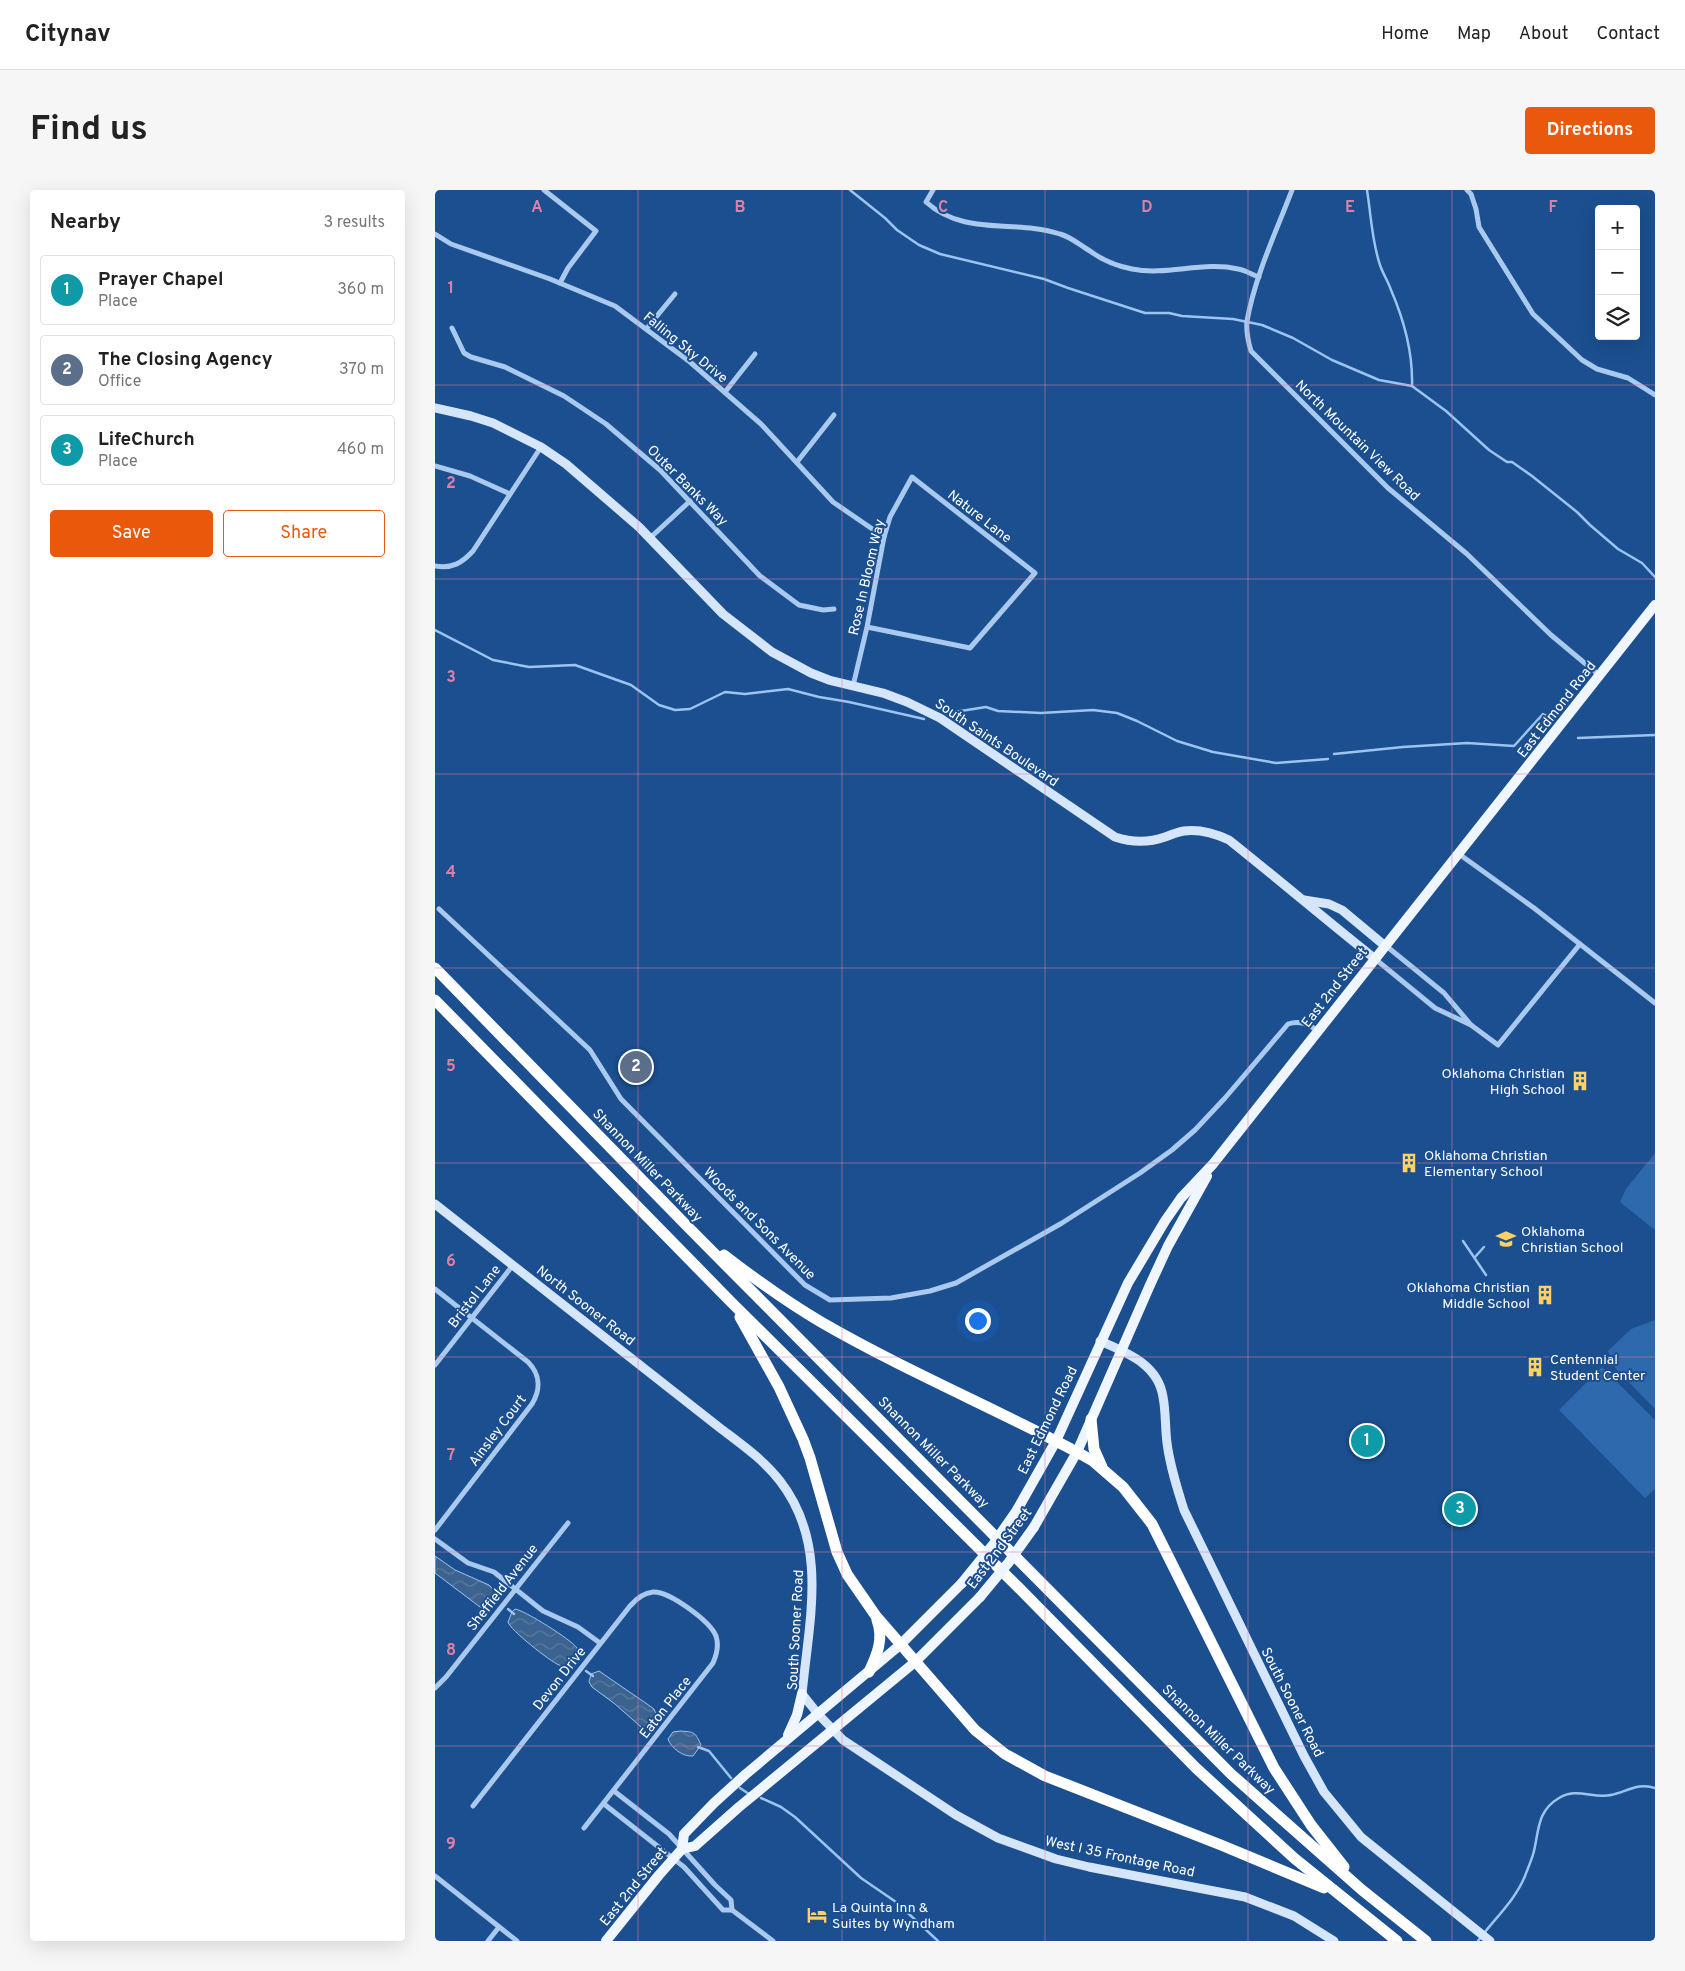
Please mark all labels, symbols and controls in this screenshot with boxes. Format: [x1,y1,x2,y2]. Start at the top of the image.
text: Citynav [25,20,111,50]
text: Home [1381,23,1429,46]
text: Map [1457,23,1491,46]
text: About [1519,23,1568,46]
text: Contact [1596,23,1660,46]
button: Directions [1525,107,1655,154]
text: Find us [30,108,148,152]
text: A [531,198,543,218]
text: B [734,198,746,218]
text: C [938,198,948,218]
text: D [1141,198,1153,218]
text: E [1345,198,1355,218]
text: F [1548,198,1558,218]
map controls [1595,205,1640,340]
button: + [1595,205,1640,250]
text: Nearby [50,209,121,236]
text: 3 results [323,213,385,233]
button: − [1595,250,1640,295]
text: Prayer Chapel [98,268,223,292]
text: 1 [448,279,454,299]
text: 1 [64,280,70,300]
text: 360 m [337,280,384,300]
text: Place [98,292,138,312]
button: layers [1595,295,1640,340]
street label: Falling Sky Drive [639,309,731,387]
text: The Closing Agency [98,348,273,372]
text: 2 [62,360,72,380]
text: 370 m [339,360,384,380]
text: Office [98,372,141,392]
street label: North Mountain View Road [1291,377,1423,505]
text: LifeChurch [98,428,195,452]
text: 3 [62,440,72,460]
text: 460 m [337,440,384,460]
street label: Outer Banks Way [643,442,731,530]
text: Place [98,452,138,472]
text: 2 [446,474,456,494]
street label: Nature Lane [944,487,1014,547]
button: Save [50,510,213,557]
button: Share [223,510,385,557]
street label: Rose In Bloom Way [846,518,889,637]
street label: East Edmond Road [1514,658,1600,762]
text: 3 [446,668,456,688]
street label: South Saints Boulevard [931,696,1061,791]
text: 4 [446,863,456,883]
street label: East 2nd Street [1299,944,1372,1031]
pin: 2 [620,1048,652,1086]
text: 5 [446,1057,456,1077]
place label: Oklahoma Christian High School [1441,1066,1565,1099]
building icon: Oklahoma Christian High School [1569,1070,1591,1092]
street label: Shannon Miller Parkway [588,1106,705,1226]
place label: Oklahoma Christian Elementary School [1424,1148,1548,1181]
building icon: Oklahoma Christian Elementary School [1398,1152,1420,1174]
street label: Woods and Sons Avenue [699,1164,819,1284]
place label: Oklahoma Christian School [1521,1224,1624,1257]
school or university icon: Oklahoma Christian School [1495,1228,1517,1250]
text: 6 [446,1252,456,1272]
street label: Bristol Lane [445,1262,505,1332]
street label: North Sooner Road [532,1262,638,1350]
place label: Oklahoma Christian Middle School [1406,1280,1530,1313]
building icon: Oklahoma Christian Middle School [1534,1284,1556,1306]
your location [965,1308,991,1334]
place label: Centennial Student Center [1550,1352,1646,1385]
building icon: Centennial Student Center [1524,1356,1546,1378]
street label: East Edmond Road [1015,1364,1082,1477]
street label: Ainsley Court [466,1392,531,1470]
street label: Shannon Miller Parkway [874,1394,992,1512]
pin: 1 [1351,1422,1383,1460]
text: 7 [447,1446,455,1466]
pin: 3 [1444,1490,1476,1528]
street label: East 2nd Street [964,1505,1036,1593]
street label: Sheffield Avenue [464,1541,542,1635]
street label: South Sooner Road [785,1569,808,1691]
text: 8 [446,1641,456,1661]
street label: Devon Drive [530,1644,590,1714]
street label: South Sooner Road [1257,1645,1327,1760]
street label: Eaton Place [637,1673,696,1742]
street label: Shannon Miller Parkway [1158,1682,1278,1799]
street label: West I 35 Frontage Road [1043,1833,1196,1882]
text: 9 [446,1835,456,1855]
street label: East 2nd Street [597,1844,671,1930]
place label: La Quinta Inn & Suites by Wyndham [832,1900,955,1933]
hotel icon: La Quinta Inn & Suites by Wyndham [806,1904,828,1926]

